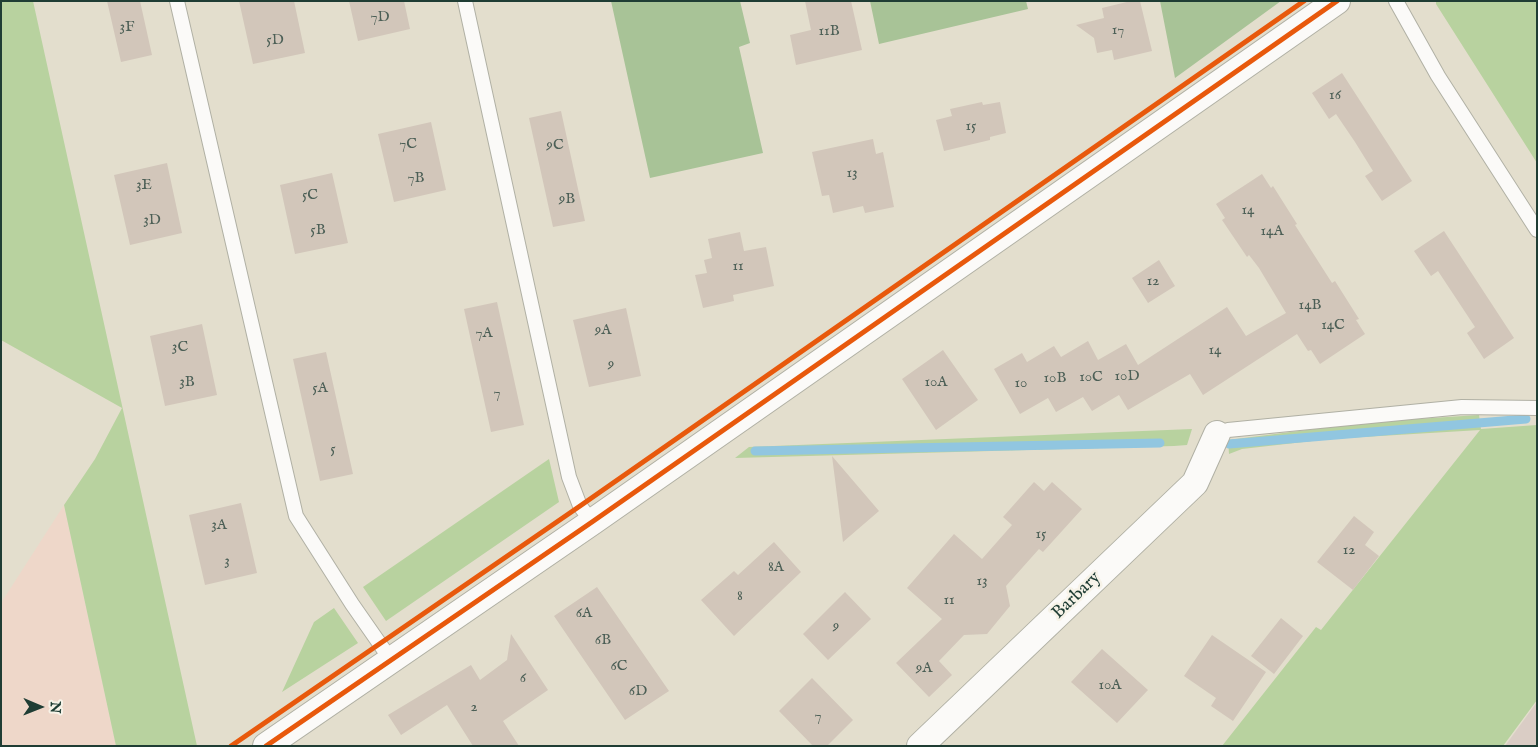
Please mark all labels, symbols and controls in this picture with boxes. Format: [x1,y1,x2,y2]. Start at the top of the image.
house number: 7D [370,9,390,27]
house number: 3F [119,19,135,37]
house number: 17 [1112,22,1124,40]
house number: 11B [818,23,840,41]
house number: 5D [266,32,284,50]
house number: 16 [1329,87,1341,105]
house number: 15 [965,118,977,136]
house number: 7C [399,136,417,154]
house number: 9C [546,137,564,155]
house number: 13 [846,165,858,183]
house number: 7B [408,170,424,188]
house number: 3E [136,177,152,195]
house number: 5C [302,187,318,205]
house number: 9B [559,191,575,209]
house number: 14 [1242,202,1254,220]
house number: 3D [143,212,161,230]
house number: 5B [310,222,326,240]
house number: 14A [1260,223,1284,241]
house number: 11 [732,258,744,276]
house number: 12 [1147,273,1159,291]
house number: 14B [1299,297,1321,315]
house number: 14C [1321,317,1345,335]
house number: 9A [595,322,611,340]
house number: 7A [475,325,493,343]
house number: 3C [172,339,188,357]
house number: 14 [1209,342,1221,360]
house number: 9 [608,356,614,374]
house number: 10D [1115,368,1139,386]
house number: 10C [1079,369,1103,387]
house number: 10B [1044,370,1066,388]
house number: 3B [179,374,195,392]
house number: 10A [924,374,948,392]
house number: 10 [1015,375,1027,393]
house number: 5A [312,380,328,398]
house number: 7 [493,385,501,403]
house number: 5 [330,441,336,459]
house number: 3A [211,517,227,535]
house number: 15 [1035,526,1047,544]
house number: 12 [1343,542,1355,560]
house number: 3 [224,553,230,571]
house number: 8A [768,559,784,577]
street label: Barbary [1048,568,1106,624]
house number: 13 [976,573,988,591]
house number: 8 [737,588,743,606]
house number: 11 [943,592,955,610]
house number: 6A [576,605,592,623]
house number: 9 [833,618,839,636]
house number: 6B [595,632,611,650]
house number: 6C [610,658,628,676]
house number: 9A [916,660,932,678]
house number: 6 [520,670,526,688]
house number: 10A [1098,677,1122,695]
north arrow [15,682,65,732]
house number: 6D [629,683,647,701]
house number: 2 [470,699,478,717]
text: N [46,701,64,713]
house number: 7 [814,708,822,726]

